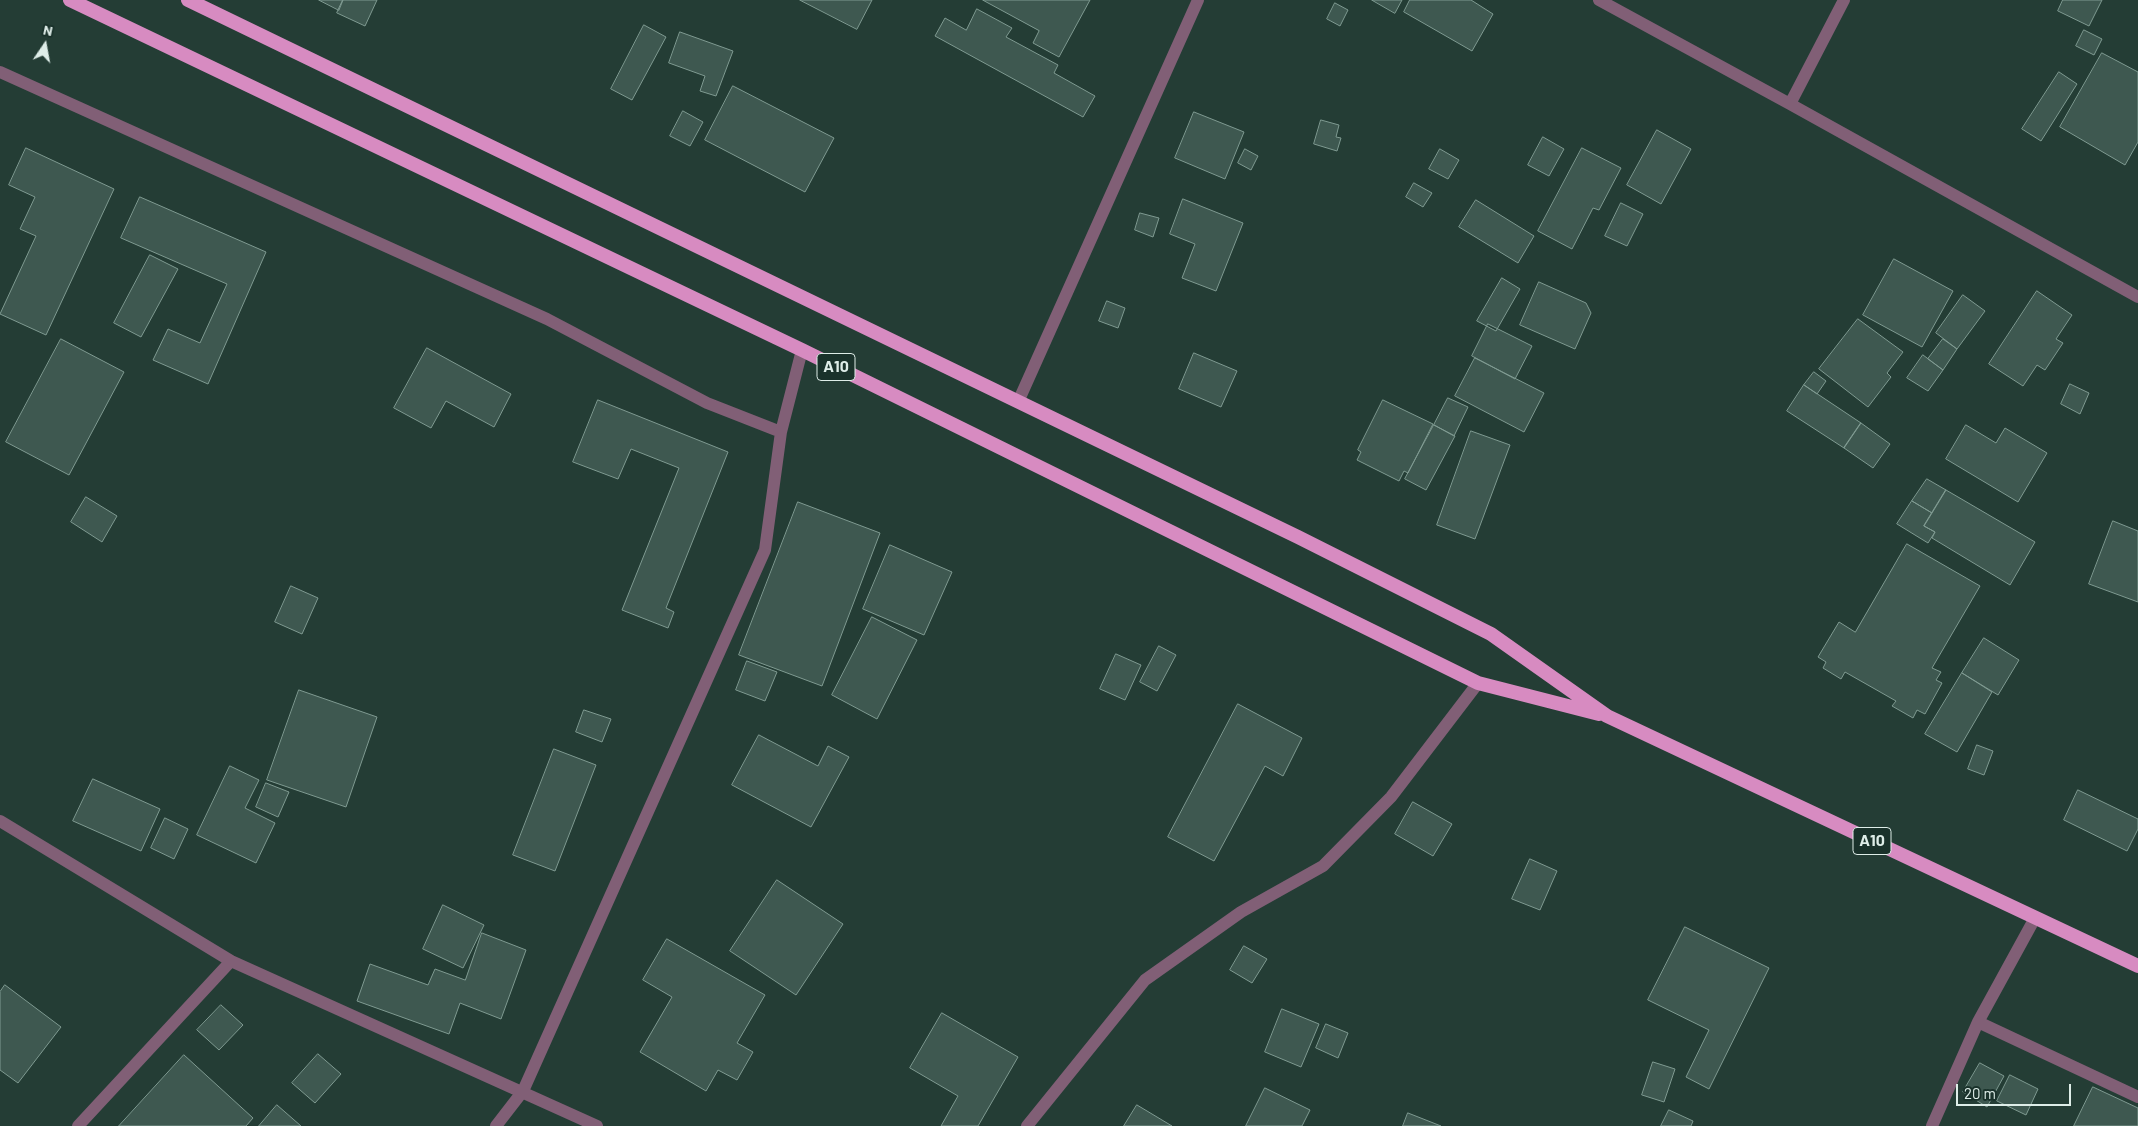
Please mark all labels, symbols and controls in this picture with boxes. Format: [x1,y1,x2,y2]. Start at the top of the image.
north arrow [20,20,70,70]
text: N [42,21,55,39]
road number: A10 [817,354,855,381]
road number: A10 [1853,828,1891,854]
scale bar [1958,1074,2073,1106]
text: 20 m [1964,1084,1996,1102]

